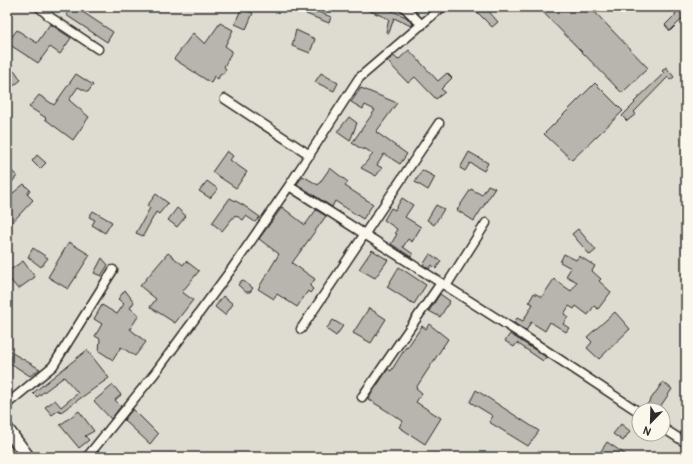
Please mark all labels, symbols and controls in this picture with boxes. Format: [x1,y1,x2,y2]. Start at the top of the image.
north arrow [631,402,671,442]
text: N [641,423,653,438]

